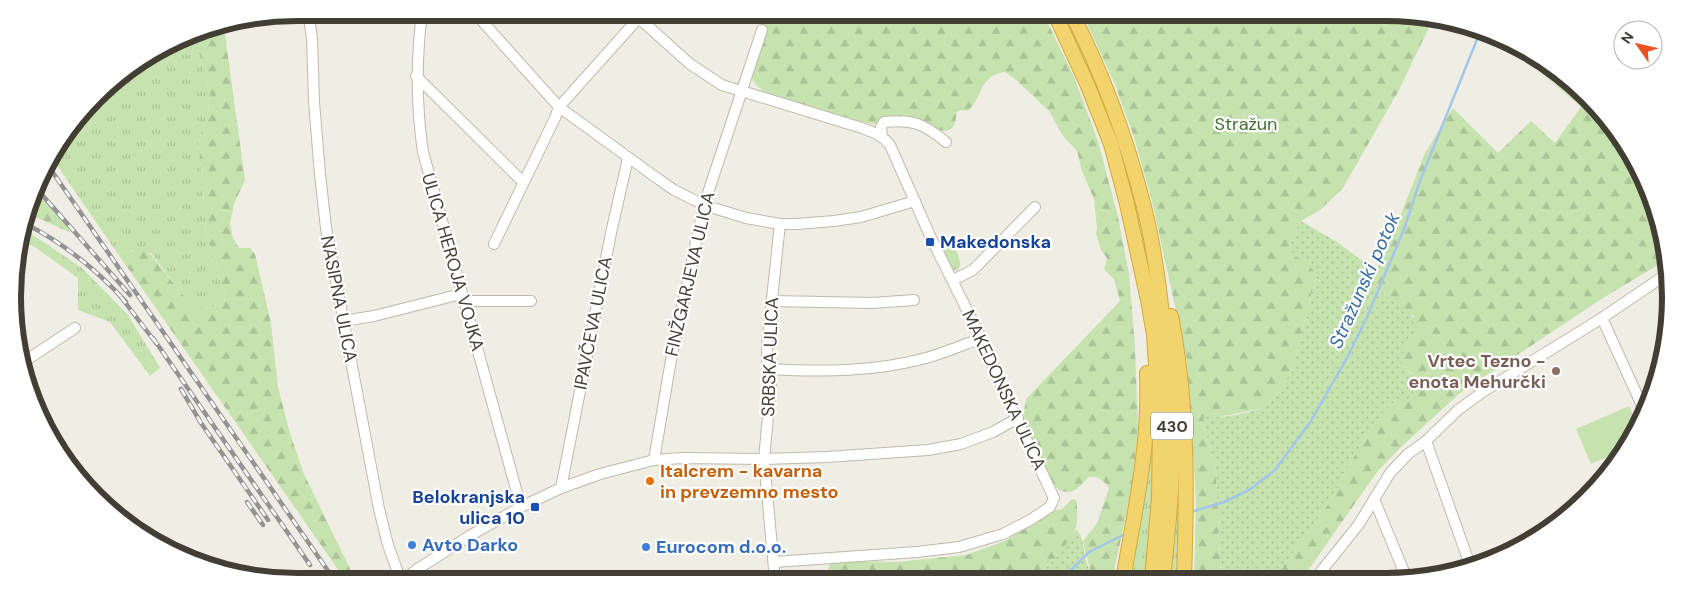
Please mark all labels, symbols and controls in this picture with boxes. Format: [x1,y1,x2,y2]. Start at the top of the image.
north arrow [1613,20,1663,70]
text: N [1617,28,1638,47]
park label: Stražun [1215,112,1277,136]
street label: ULICA HEROJA VOJKA [416,170,490,354]
street label: FINŽGARJEVA ULICA [659,189,721,359]
water label: Stražunski potok [1323,208,1406,352]
place label: Makedonska [940,230,1051,254]
street label: NASIPNA ULICA [315,234,363,365]
marker: Makedonska [924,236,936,248]
street label: IPAVČEVA ULICA [568,254,618,392]
street label: SRBSKA ULICA [756,297,784,417]
street label: MAKEDONSKA ULICA [956,306,1052,474]
place label: Vrtec Tezno - enota Mehurčki [1408,349,1546,394]
marker: Vrtec Tezno - enota Mehurčki [1550,365,1562,377]
road number: 430 [1151,412,1193,440]
place label: Italcrem - kavarna in prevzemno mesto [660,459,838,504]
marker: Italcrem - kavarna in prevzemno mesto [644,475,656,487]
place label: Belokranjska ulica 10 [412,485,525,530]
marker: Belokranjska ulica 10 [529,501,541,513]
place label: Avto Darko [422,533,518,557]
place label: Eurocom d.o.o. [656,535,786,559]
marker: Avto Darko [406,539,418,551]
marker: Eurocom d.o.o. [640,541,652,553]

